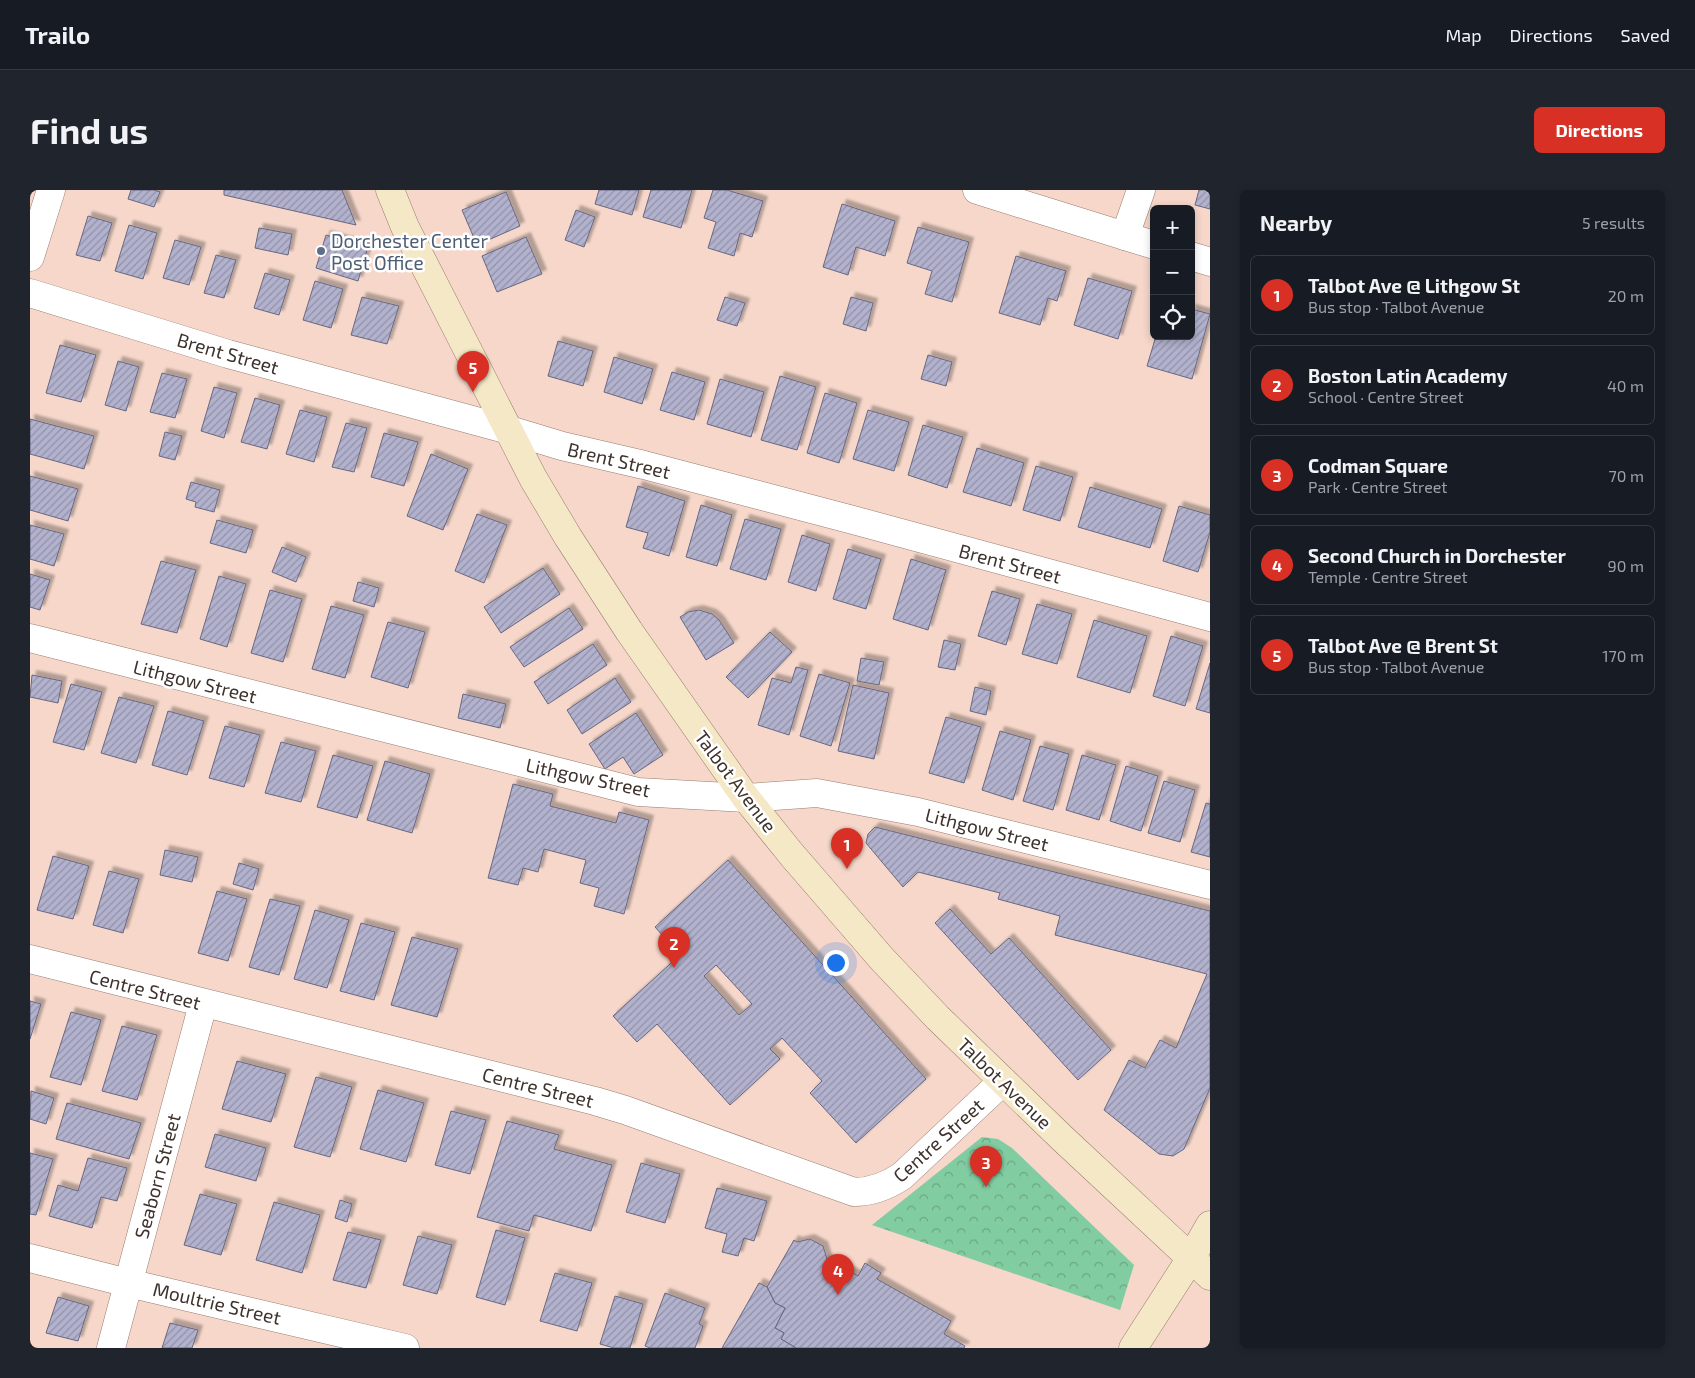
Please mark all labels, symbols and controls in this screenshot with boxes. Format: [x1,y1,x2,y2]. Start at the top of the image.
text: Trailo [25,20,90,49]
text: Map [1445,24,1482,46]
text: Directions [1510,24,1593,46]
text: Saved [1621,24,1670,46]
button: Directions [1534,107,1665,153]
text: Find us [30,109,148,151]
map controls [1150,205,1195,340]
button: + [1150,205,1195,250]
text: Nearby [1260,210,1332,235]
text: 5 results [1582,213,1645,232]
place label: Dorchester Center Post Office [331,229,488,274]
marker: Dorchester Center Post Office [315,245,327,257]
button: − [1150,250,1195,295]
text: Talbot Ave @ Lithgow St [1308,274,1520,297]
text: 1 [1274,286,1280,305]
text: 20 m [1608,286,1644,305]
button: locate [1150,295,1195,340]
text: Bus stop · Talbot Avenue [1308,297,1484,316]
street label: Brent Street [175,328,281,378]
pin: 5 [457,351,489,392]
text: Boston Latin Academy [1308,364,1508,387]
text: 2 [1272,376,1282,395]
text: 40 m [1607,376,1644,395]
text: School · Centre Street [1308,387,1463,406]
street label: Brent Street [565,437,673,483]
text: Codman Square [1308,454,1448,477]
text: 3 [1272,466,1282,485]
text: 70 m [1609,466,1644,485]
text: Park · Centre Street [1308,477,1447,496]
street label: Brent Street [956,538,1064,588]
text: Second Church in Dorchester [1308,544,1566,567]
text: 4 [1272,556,1282,575]
text: 90 m [1608,556,1644,575]
text: Temple · Centre Street [1308,567,1468,586]
text: Talbot Ave @ Brent St [1308,634,1498,657]
text: 5 [1273,646,1281,665]
text: 170 m [1602,646,1644,665]
street label: Lithgow Street [131,655,259,707]
text: Bus stop · Talbot Avenue [1308,657,1484,676]
street label: Talbot Avenue [690,726,782,836]
street label: Lithgow Street [524,753,652,801]
street label: Lithgow Street [923,803,1051,855]
pin: 1 [831,828,863,869]
pin: 2 [658,927,690,968]
your location [823,950,849,976]
street label: Centre Street [87,964,203,1014]
street label: Talbot Avenue [953,1032,1057,1134]
street label: Centre Street [480,1062,596,1112]
street label: Centre Street [888,1093,988,1187]
street label: Seaborn Street [129,1111,185,1241]
pin: 3 [970,1146,1002,1187]
pin: 4 [822,1254,854,1295]
street label: Moultrie Street [151,1277,283,1329]

